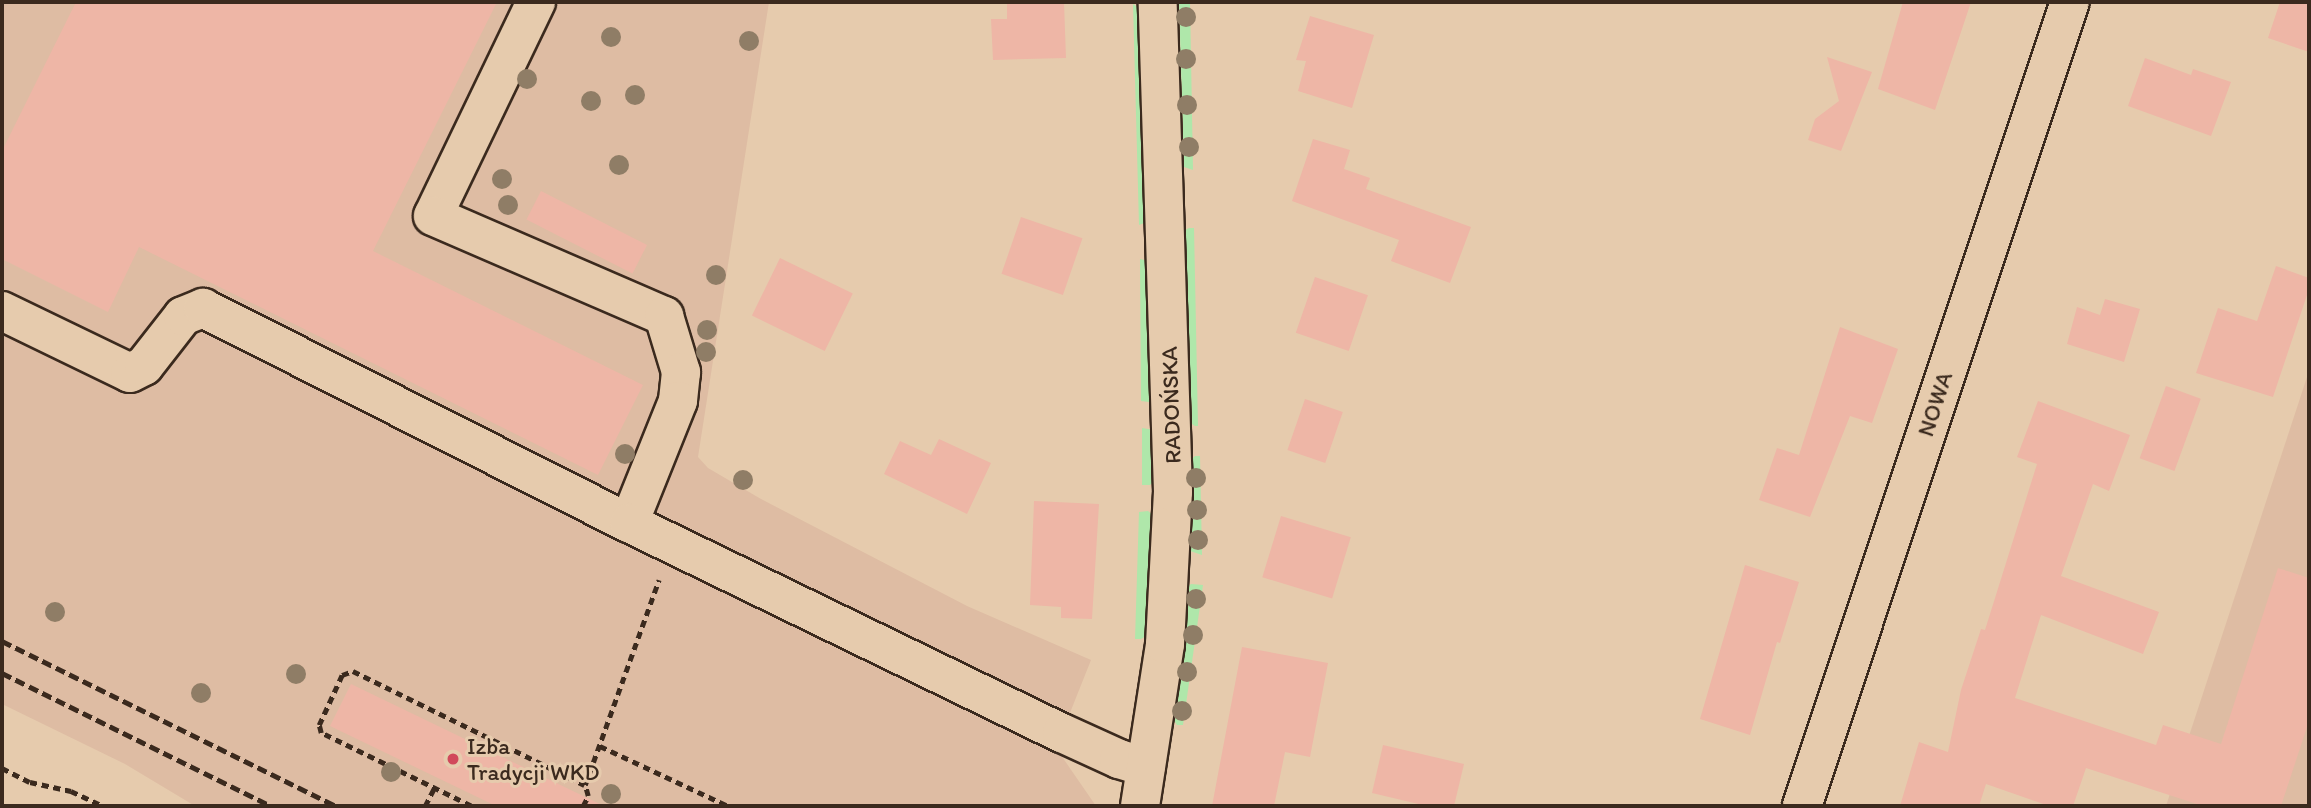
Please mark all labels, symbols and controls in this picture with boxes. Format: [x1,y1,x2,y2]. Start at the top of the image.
street label: RADOŃSKA [1155,346,1187,464]
street label: NOWA [1912,368,1958,440]
place label: Izba Tradycji WKD [467,732,599,786]
marker: Izba Tradycji WKD [445,751,461,767]

